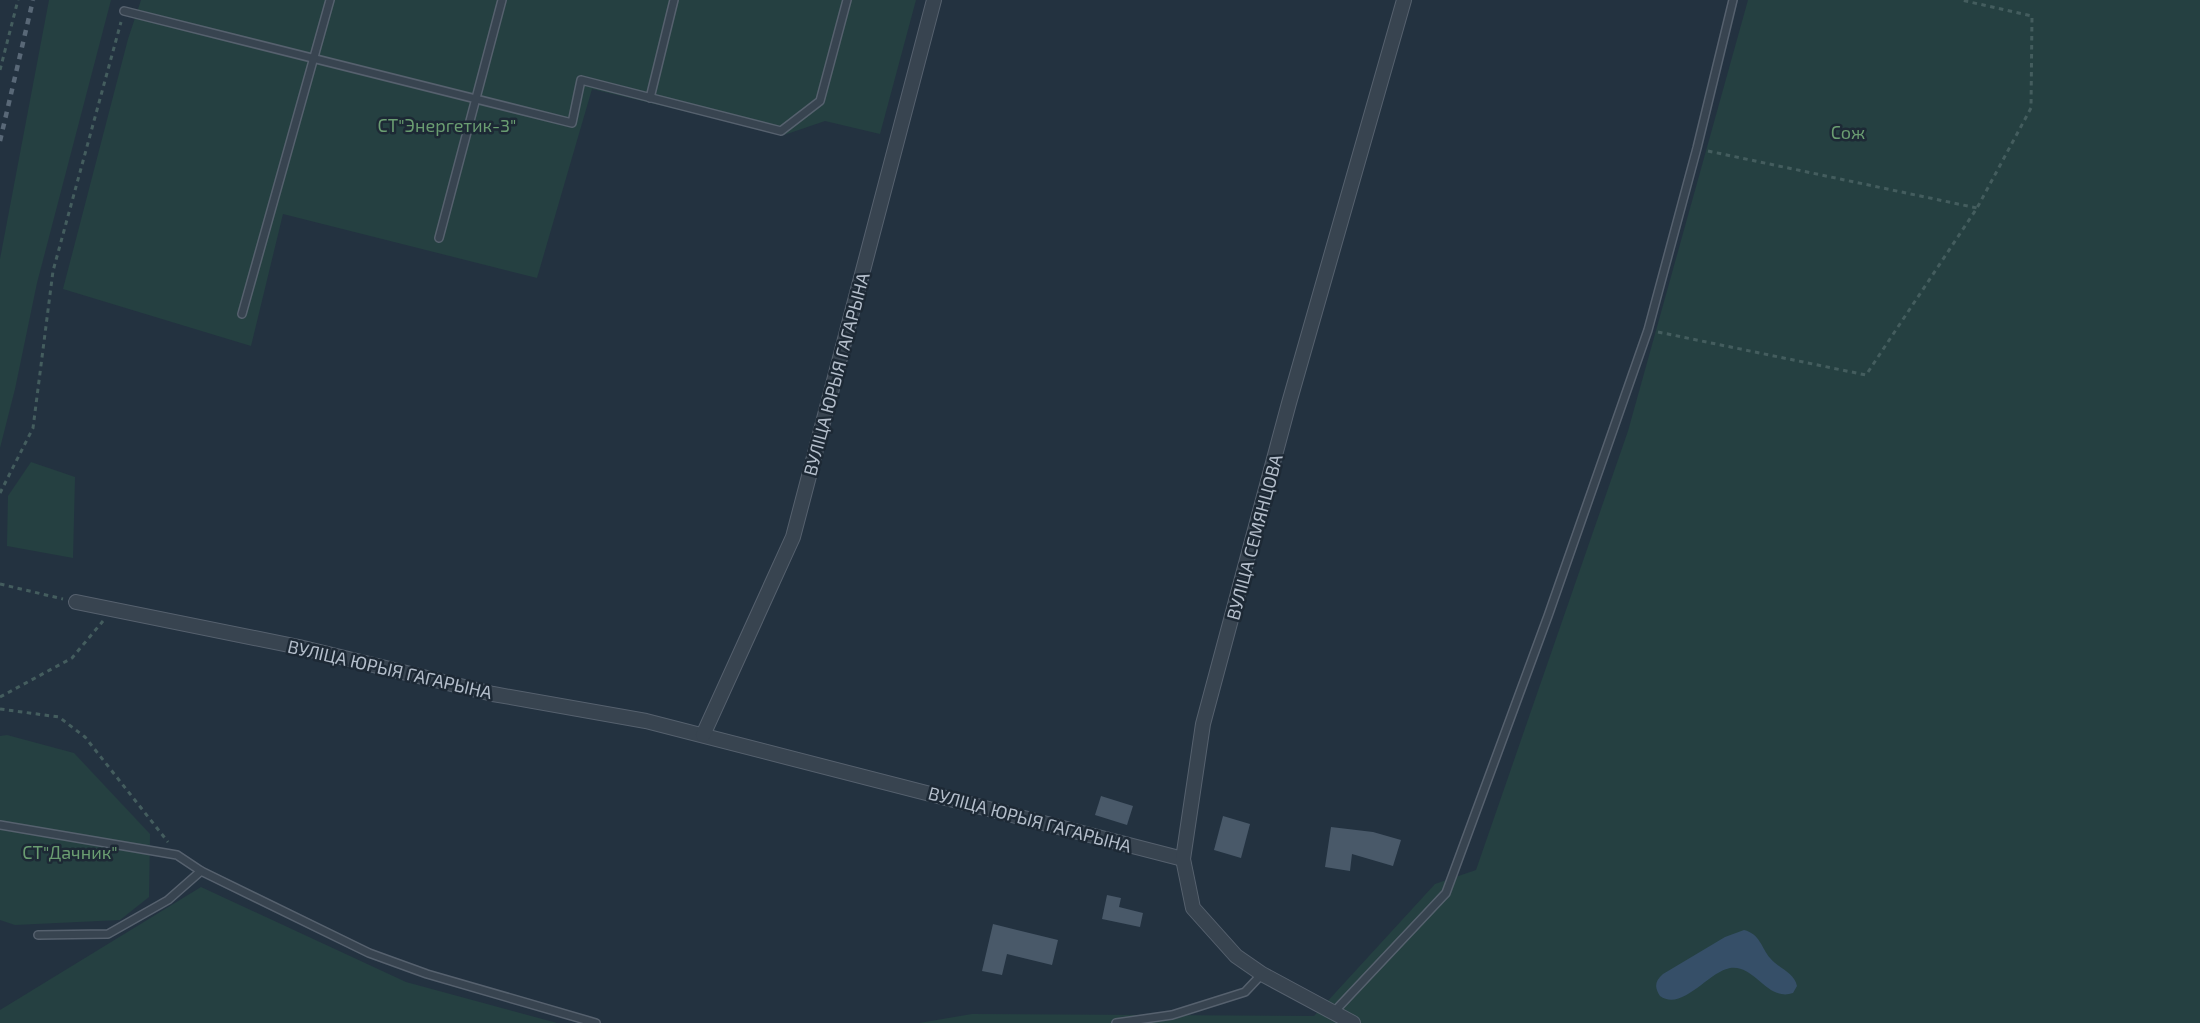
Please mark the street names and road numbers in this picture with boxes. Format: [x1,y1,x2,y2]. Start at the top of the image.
street label: ВУЛІЦА ЮРЫЯ ГАГАРЫНА [798,269,874,478]
street label: ВУЛІЦА СЕМЯНЦОВА [1221,451,1287,622]
street label: ВУЛІЦА ЮРЫЯ ГАГАРЫНА [286,635,495,703]
street label: ВУЛІЦА ЮРЫЯ ГАГАРЫНА [926,781,1135,857]

